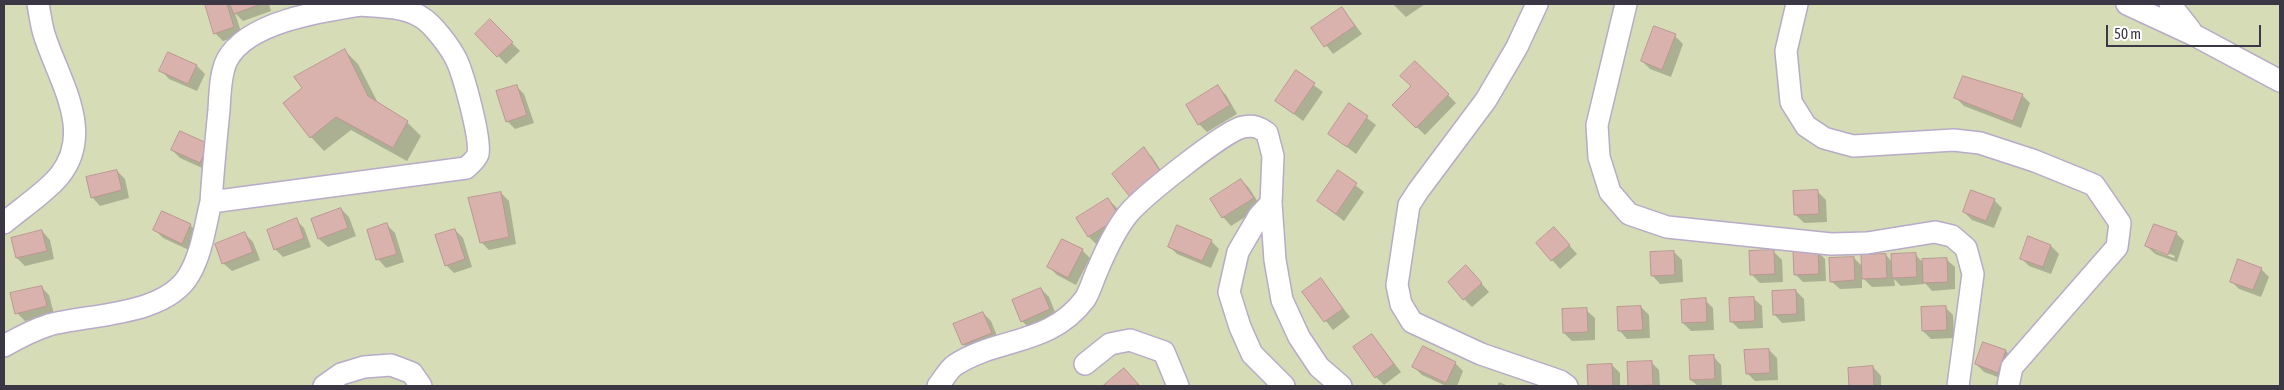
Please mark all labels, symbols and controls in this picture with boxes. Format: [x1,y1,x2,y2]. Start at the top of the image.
scale bar [2109,15,2264,47]
text: 50 m [2114,25,2141,42]

